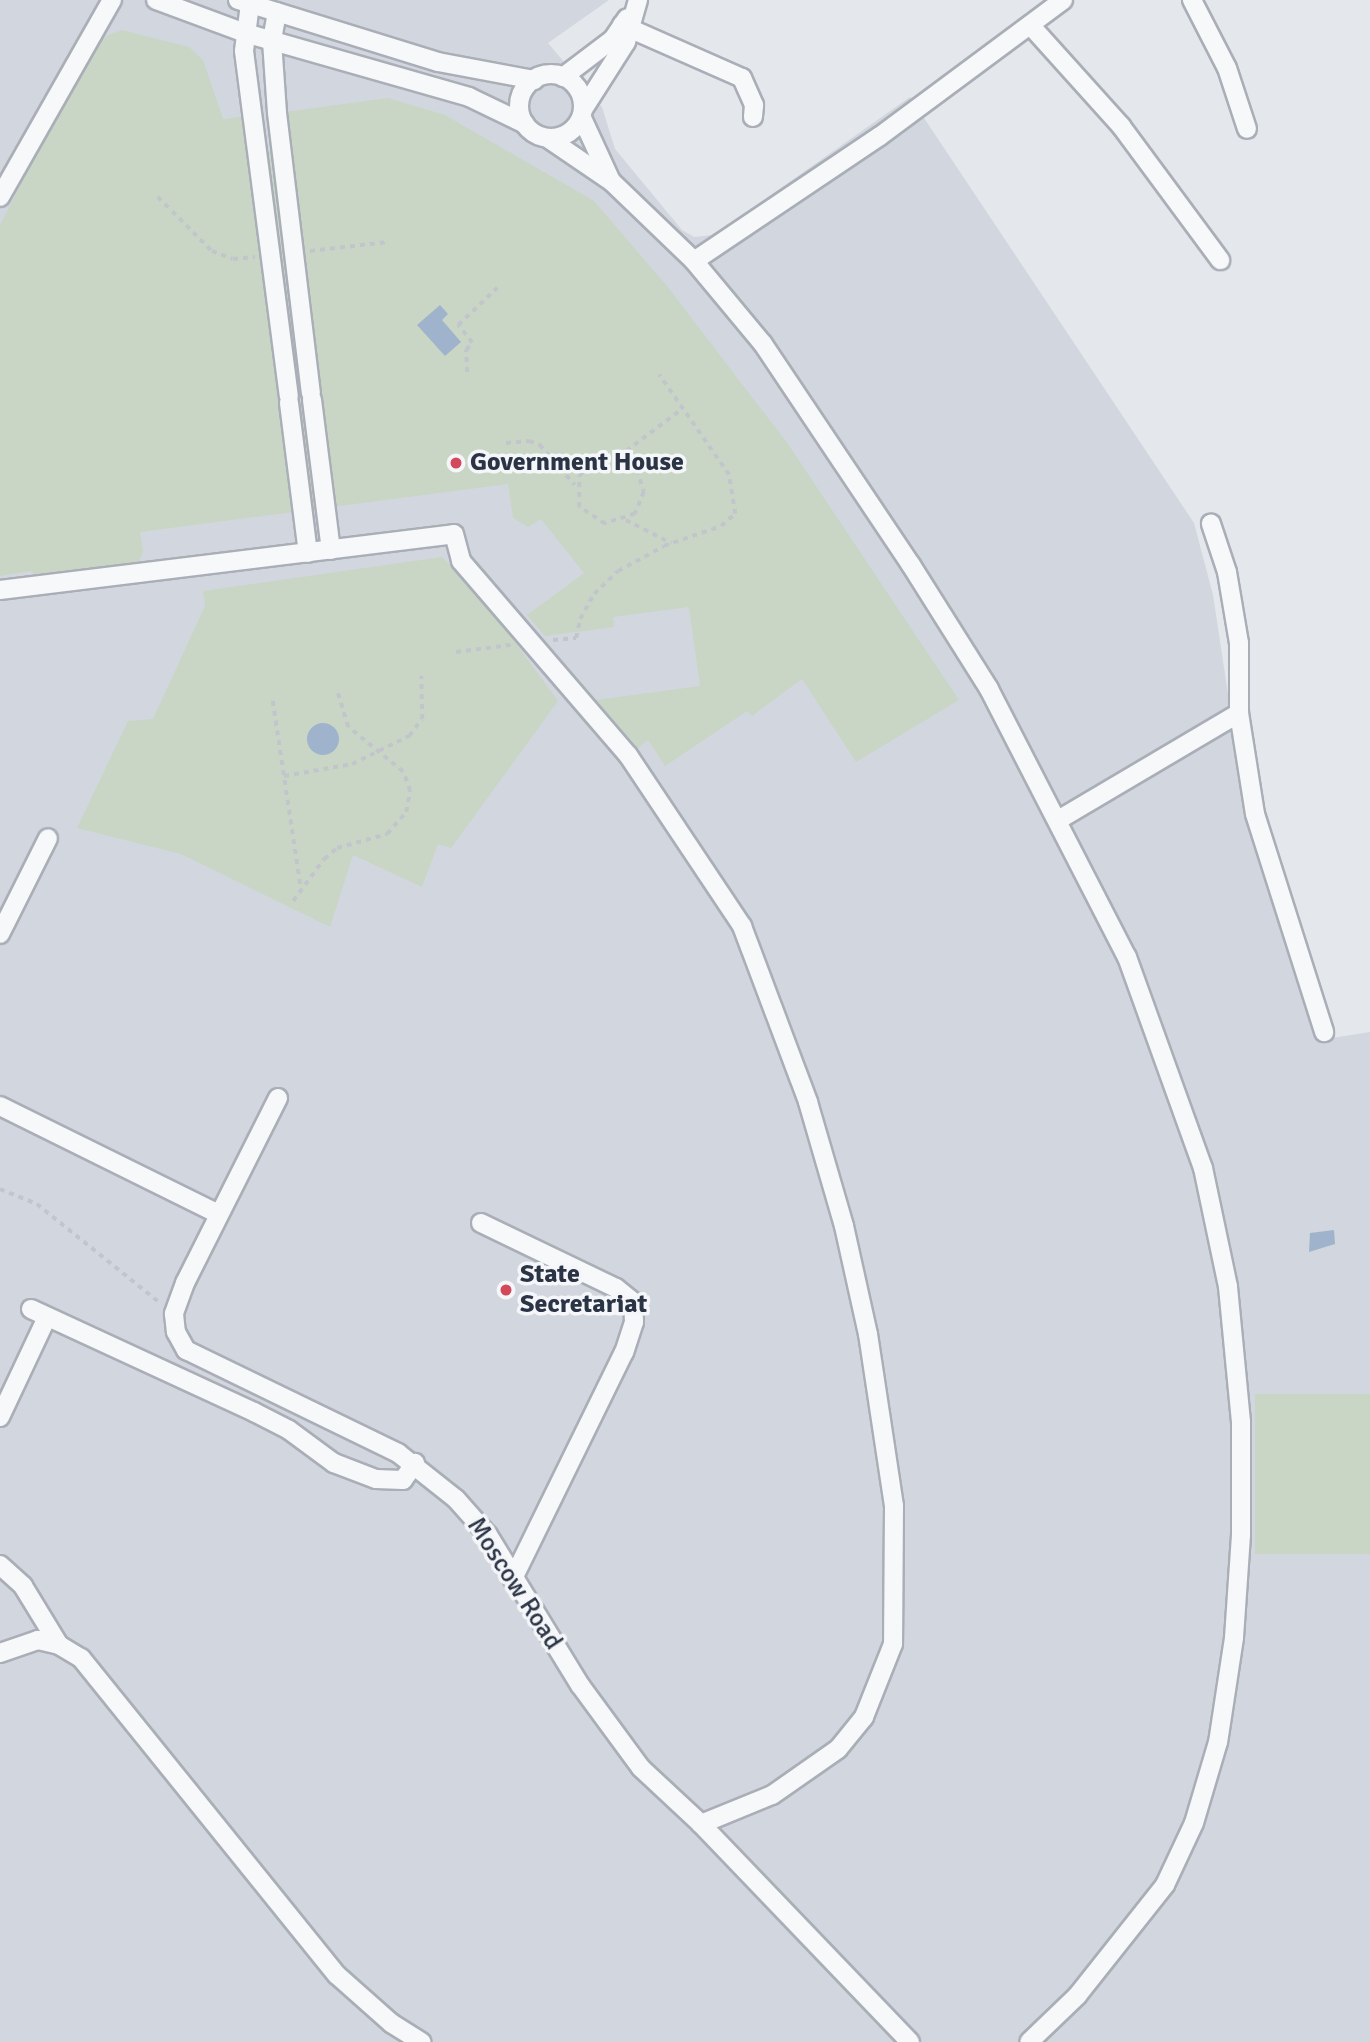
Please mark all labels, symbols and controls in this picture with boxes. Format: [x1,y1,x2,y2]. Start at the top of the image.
place label: Government House [470,447,684,479]
marker: Government House [448,455,464,471]
place label: State Secretariat [520,1259,647,1320]
marker: State Secretariat [498,1282,514,1298]
street label: Moscow Road [460,1512,568,1656]

